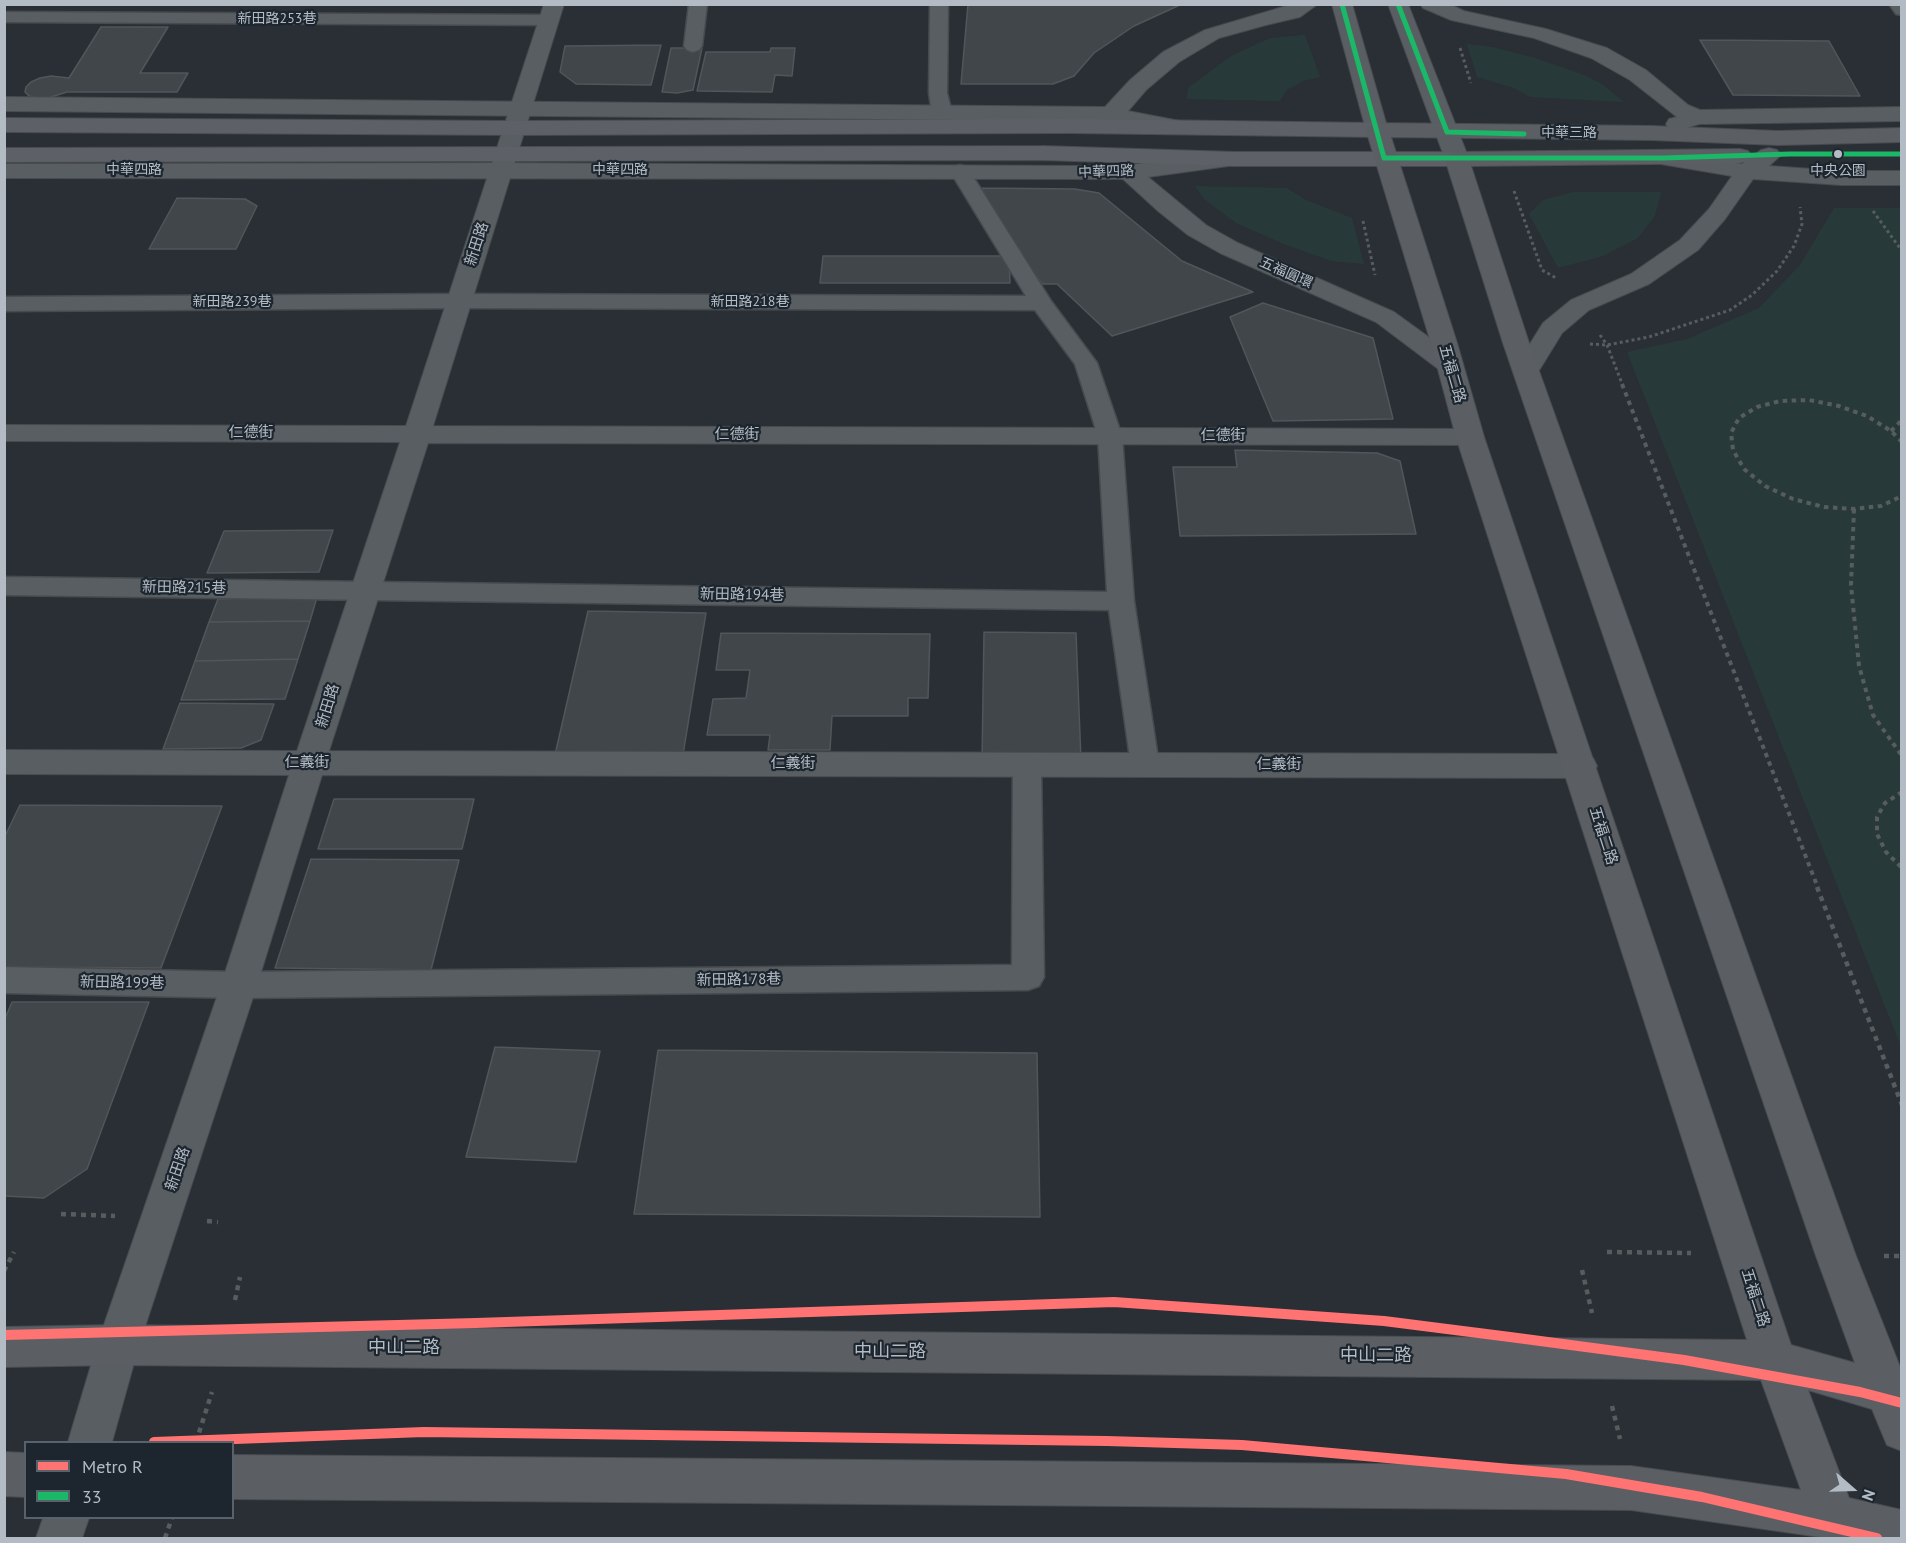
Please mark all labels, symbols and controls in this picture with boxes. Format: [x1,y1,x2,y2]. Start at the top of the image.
street label: 新田路253巷 [238,11,316,27]
street label: 中華三路 [1541,125,1597,141]
marker: 中央公園 [1832,148,1844,160]
street label: 中華四路 [106,162,162,178]
street label: 中華四路 [592,162,648,178]
street label: 中華四路 [1078,163,1134,181]
place label: 中央公園 [1810,163,1866,179]
street label: 新田路 [461,220,493,268]
street label: 五福圓環 [1257,254,1315,292]
street label: 新田路239巷 [193,294,271,310]
street label: 新田路218巷 [711,294,789,310]
street label: 五福二路 [1435,343,1469,405]
street label: 仁德街 [229,424,273,442]
street label: 仁德街 [715,426,759,444]
street label: 仁德街 [1201,427,1245,445]
street label: 新田路215巷 [142,578,226,598]
street label: 新田路194巷 [700,585,784,605]
street label: 新田路 [313,682,343,730]
street label: 仁義街 [285,754,329,772]
street label: 仁義街 [771,755,815,773]
street label: 仁義街 [1257,756,1301,774]
street label: 五福二路 [1585,805,1621,867]
street label: 新田路178巷 [697,970,781,990]
street label: 新田路199巷 [80,973,164,993]
street label: 新田路 [162,1145,194,1193]
street label: 五福二路 [1737,1267,1773,1329]
street label: 中山二路 [368,1337,440,1359]
street label: 中山二路 [854,1341,926,1363]
street label: 中山二路 [1340,1345,1412,1367]
legend [24,1441,234,1519]
text: Metro R [82,1455,143,1478]
north arrow [1822,1459,1882,1519]
text: 33 [82,1485,102,1508]
text: N [1858,1487,1880,1504]

